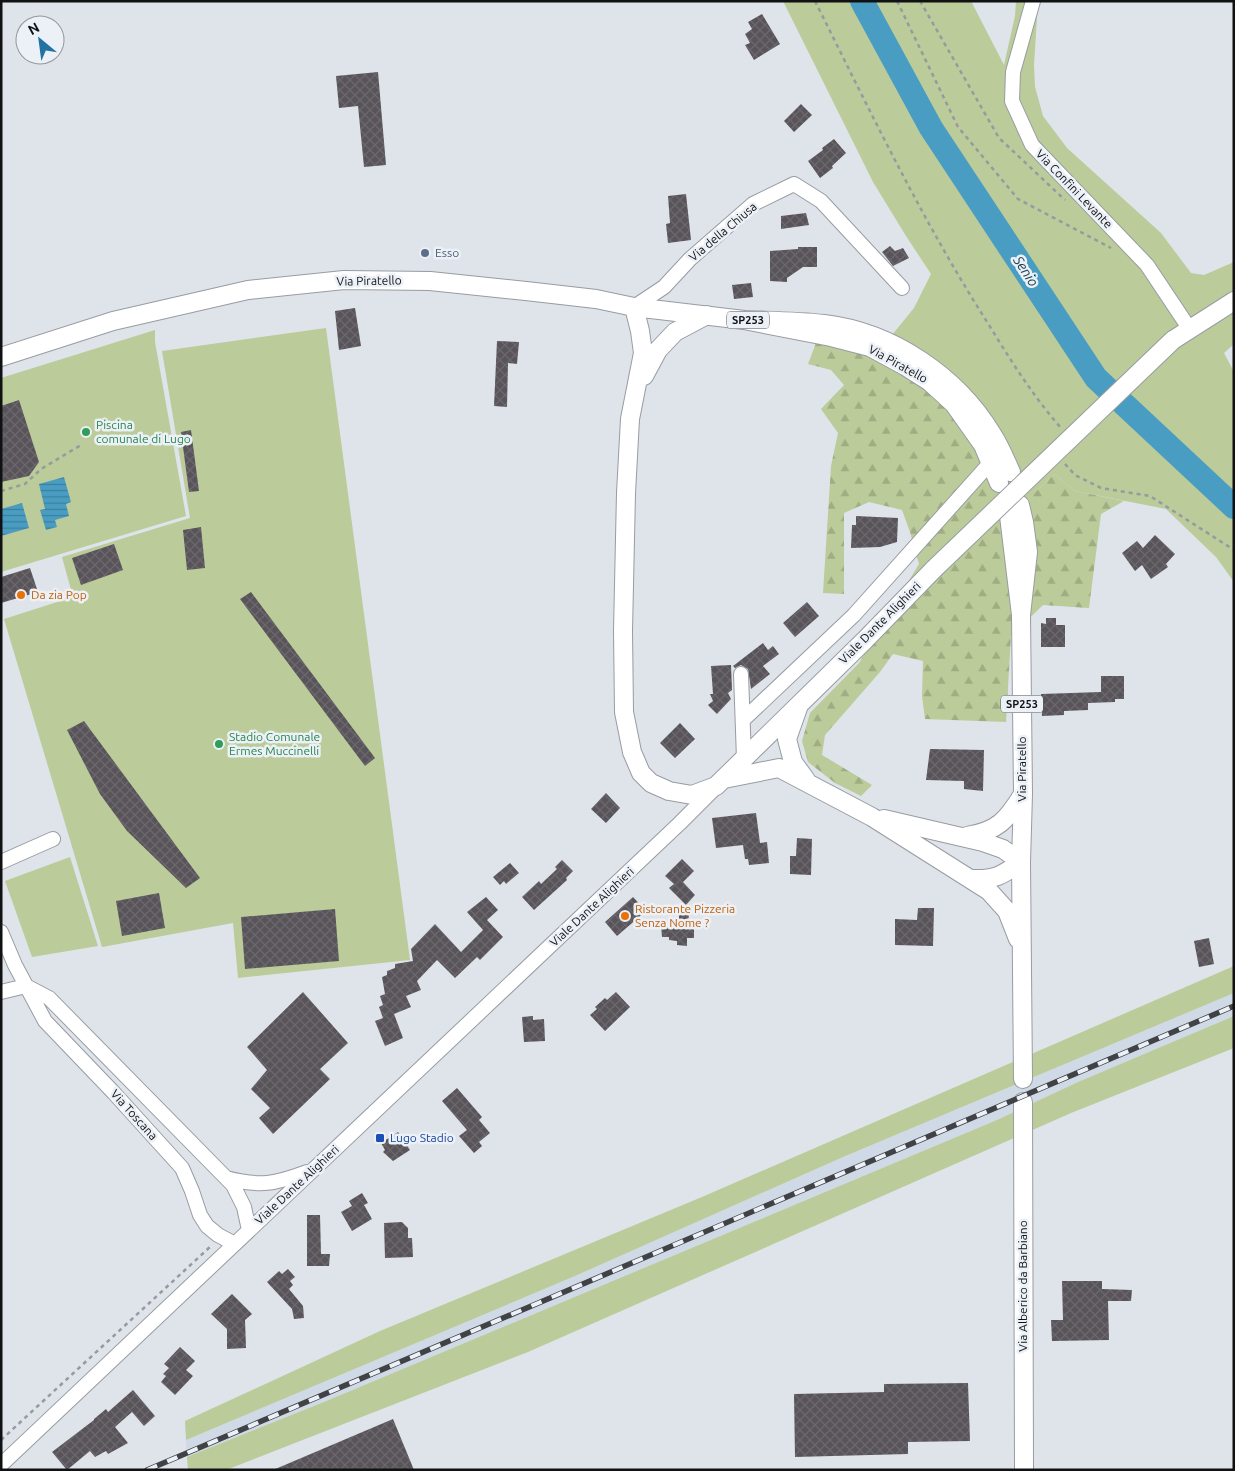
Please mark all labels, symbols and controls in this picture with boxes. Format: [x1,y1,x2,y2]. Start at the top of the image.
north arrow [15,15,65,65]
text: N [25,19,42,38]
street label: Via Confini Levante [1034,147,1115,231]
street label: Via della Chiusa [686,200,759,264]
place label: Esso [435,246,459,259]
marker: Esso [419,247,431,259]
water label: Senio [1010,252,1042,290]
street label: Via Piratello [336,273,402,288]
road number: SP253 [727,312,769,328]
street label: Via Piratello [867,342,930,385]
place label: Piscina comunale di Lugo [96,418,191,445]
marker: Piscina comunale di Lugo [80,426,92,438]
street label: Viale Dante Alighieri [836,579,923,666]
place label: Da zia Pop [31,588,87,601]
marker: Da zia Pop [15,589,27,601]
road number: SP253 [1001,696,1043,712]
place label: Stadio Comunale Ermes Muccinelli [229,730,320,757]
street label: Via Piratello [1015,736,1028,802]
marker: Stadio Comunale Ermes Muccinelli [213,738,225,750]
street label: Viale Dante Alighieri [547,864,636,949]
place label: Ristorante Pizzeria Senza Nome ? [635,902,735,929]
marker: Ristorante Pizzeria Senza Nome ? [619,910,631,922]
street label: Via Toscana [108,1087,160,1142]
place label: Lugo Stadio [390,1131,454,1144]
marker: Lugo Stadio [374,1132,386,1144]
street label: Viale Dante Alighieri [252,1142,341,1227]
street label: Via Alberico da Barbiano [1016,1220,1029,1352]

